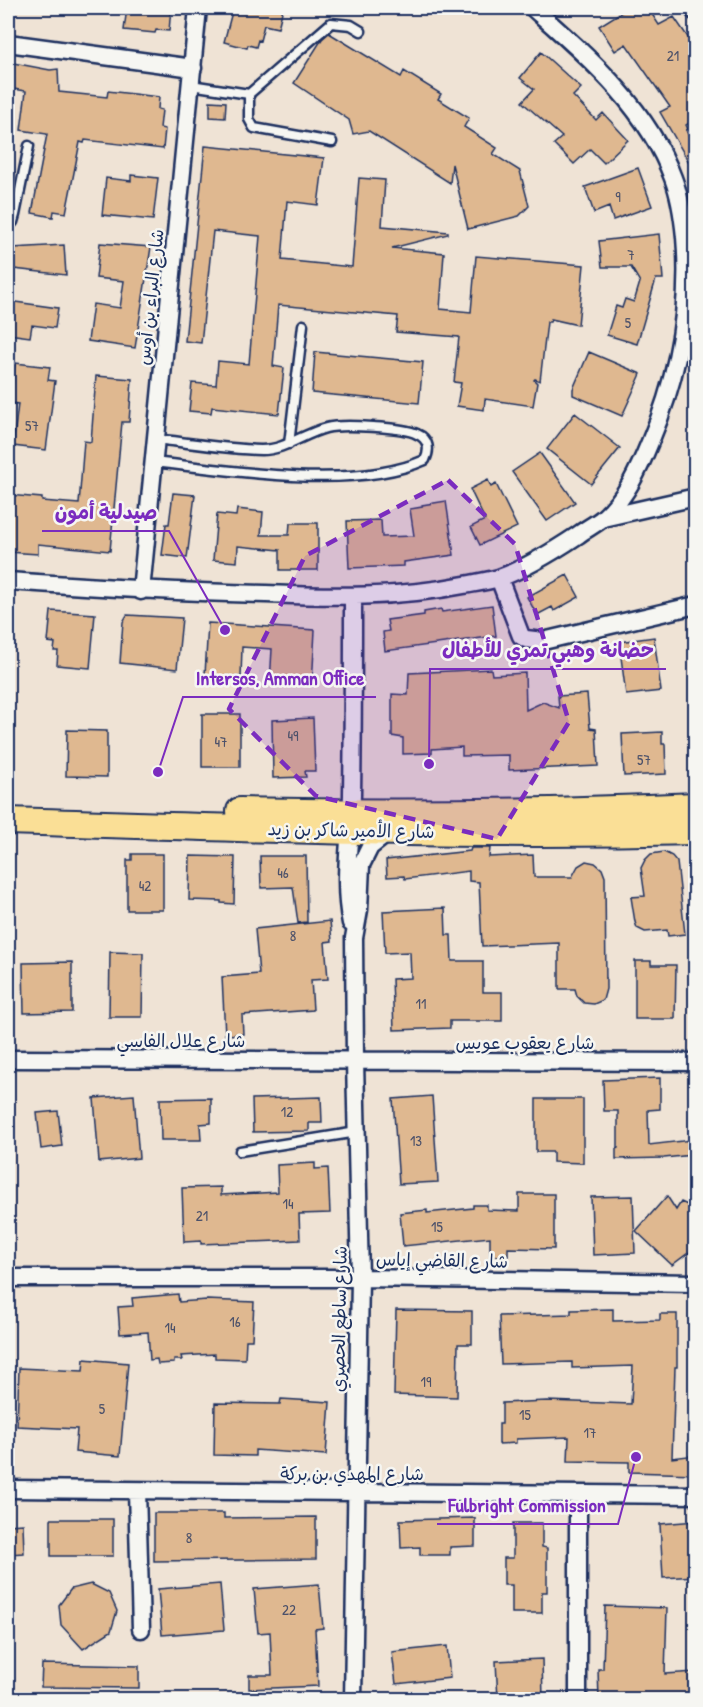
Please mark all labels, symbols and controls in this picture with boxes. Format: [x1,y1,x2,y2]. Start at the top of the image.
house number: 21 [667,45,679,66]
house number: 9 [615,186,621,207]
street label: شارع البراء بن أوس [130,228,170,366]
house number: 7 [627,244,635,265]
house number: 5 [625,312,632,333]
house number: 57 [25,415,39,436]
callout: صيدلية أمون [42,493,169,531]
text: صيدلية أمون [55,498,157,525]
callout: حضانة وهبي تمري للأطفال [430,631,666,669]
text: حضانة وهبي تمري للأطفال [442,636,654,668]
callout: Intersos, Amman Office [183,659,376,697]
text: Intersos, Amman Office [196,664,364,691]
house number: 49 [287,725,299,746]
house number: 47 [214,731,228,752]
house number: 57 [637,749,651,770]
street label: شارع الأمير شاكر بن زيد [267,816,435,844]
house number: 46 [277,862,289,883]
house number: 42 [139,875,151,896]
house number: 8 [290,925,296,946]
house number: 11 [416,993,426,1014]
street label: شارع علال الفاسي [117,1028,245,1057]
street label: شارع يعقوب عويس [455,1030,595,1055]
house number: 12 [281,1101,293,1122]
house number: 13 [410,1130,422,1151]
house number: 14 [282,1193,294,1214]
house number: 21 [196,1205,208,1226]
house number: 15 [431,1216,444,1237]
street label: شارع ساطع الحصري [325,1246,354,1392]
street label: شارع القاضي إياس [376,1246,508,1278]
house number: 16 [229,1311,241,1332]
house number: 14 [164,1317,176,1338]
house number: 19 [421,1371,432,1392]
house number: 5 [99,1398,106,1419]
house number: 15 [519,1404,532,1425]
house number: 17 [584,1422,596,1443]
street label: شارع المهدي بن بركة [280,1461,424,1487]
callout: Fulbright Commission [437,1486,618,1524]
text: Fulbright Commission [447,1491,606,1519]
house number: 8 [186,1527,192,1548]
house number: 22 [282,1599,296,1620]

